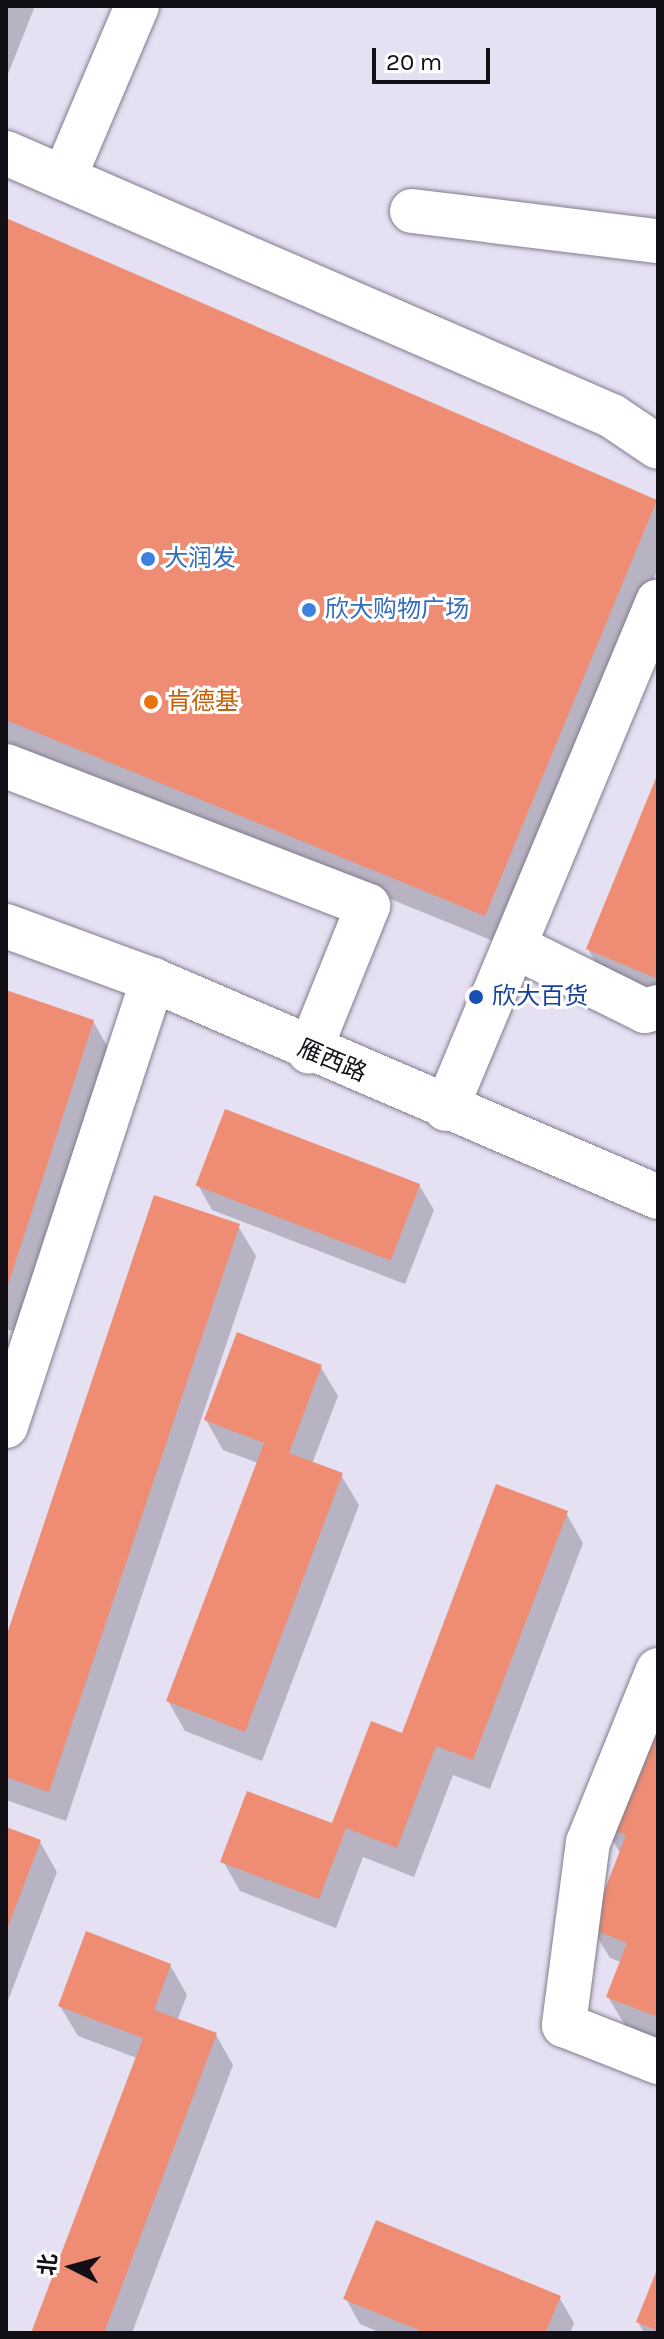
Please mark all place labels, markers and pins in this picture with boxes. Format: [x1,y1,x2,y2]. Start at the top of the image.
place label: 大润发 [164,545,236,573]
marker: 大润发 [139,550,157,568]
place label: 欣大购物广场 [325,596,469,624]
marker: 欣大购物广场 [300,601,318,619]
place label: 肯德基 [167,688,239,716]
marker: 肯德基 [142,693,160,711]
place label: 欣大百货 [492,983,588,1011]
marker: 欣大百货 [467,988,485,1006]

